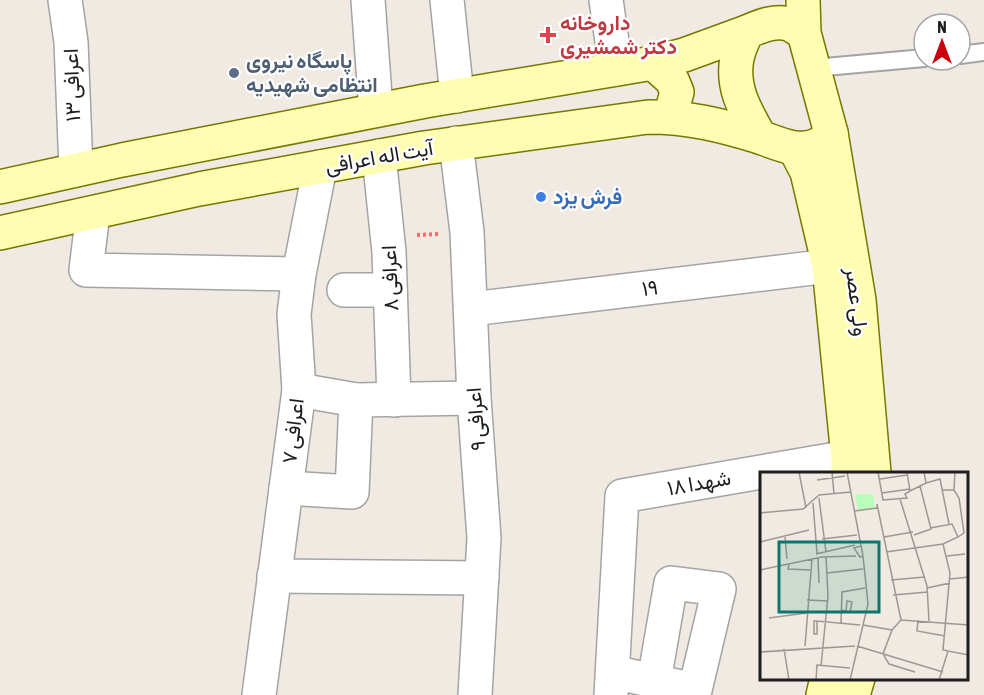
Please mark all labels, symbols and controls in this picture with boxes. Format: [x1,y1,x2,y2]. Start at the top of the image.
place label: داروخانه دکتر شمشیری [560,10,677,60]
north arrow [912,12,972,72]
text: N [937,18,947,36]
marker: داروخانه دکتر شمشیری [541,28,555,42]
street label: اعرافی ۱۳ [58,48,86,122]
place label: پاسگاه نیروی انتظامی شهیدیه [246,48,378,98]
marker: پاسگاه نیروی انتظامی شهیدیه [227,66,241,80]
street label: آیت اله اعرافی [323,134,437,179]
place label: فرش یزد [553,184,622,210]
marker: فرش یزد [534,190,548,204]
street label: اعرافی ۸ [376,245,404,311]
street label: ولی عصر [840,265,874,338]
street label: ۱۹ [640,274,659,300]
street label: اعرافی ۹ [461,386,491,452]
street label: اعرافی ۷ [276,397,310,465]
street label: شهدا ۱۸ [665,465,733,501]
inset map [760,472,969,680]

